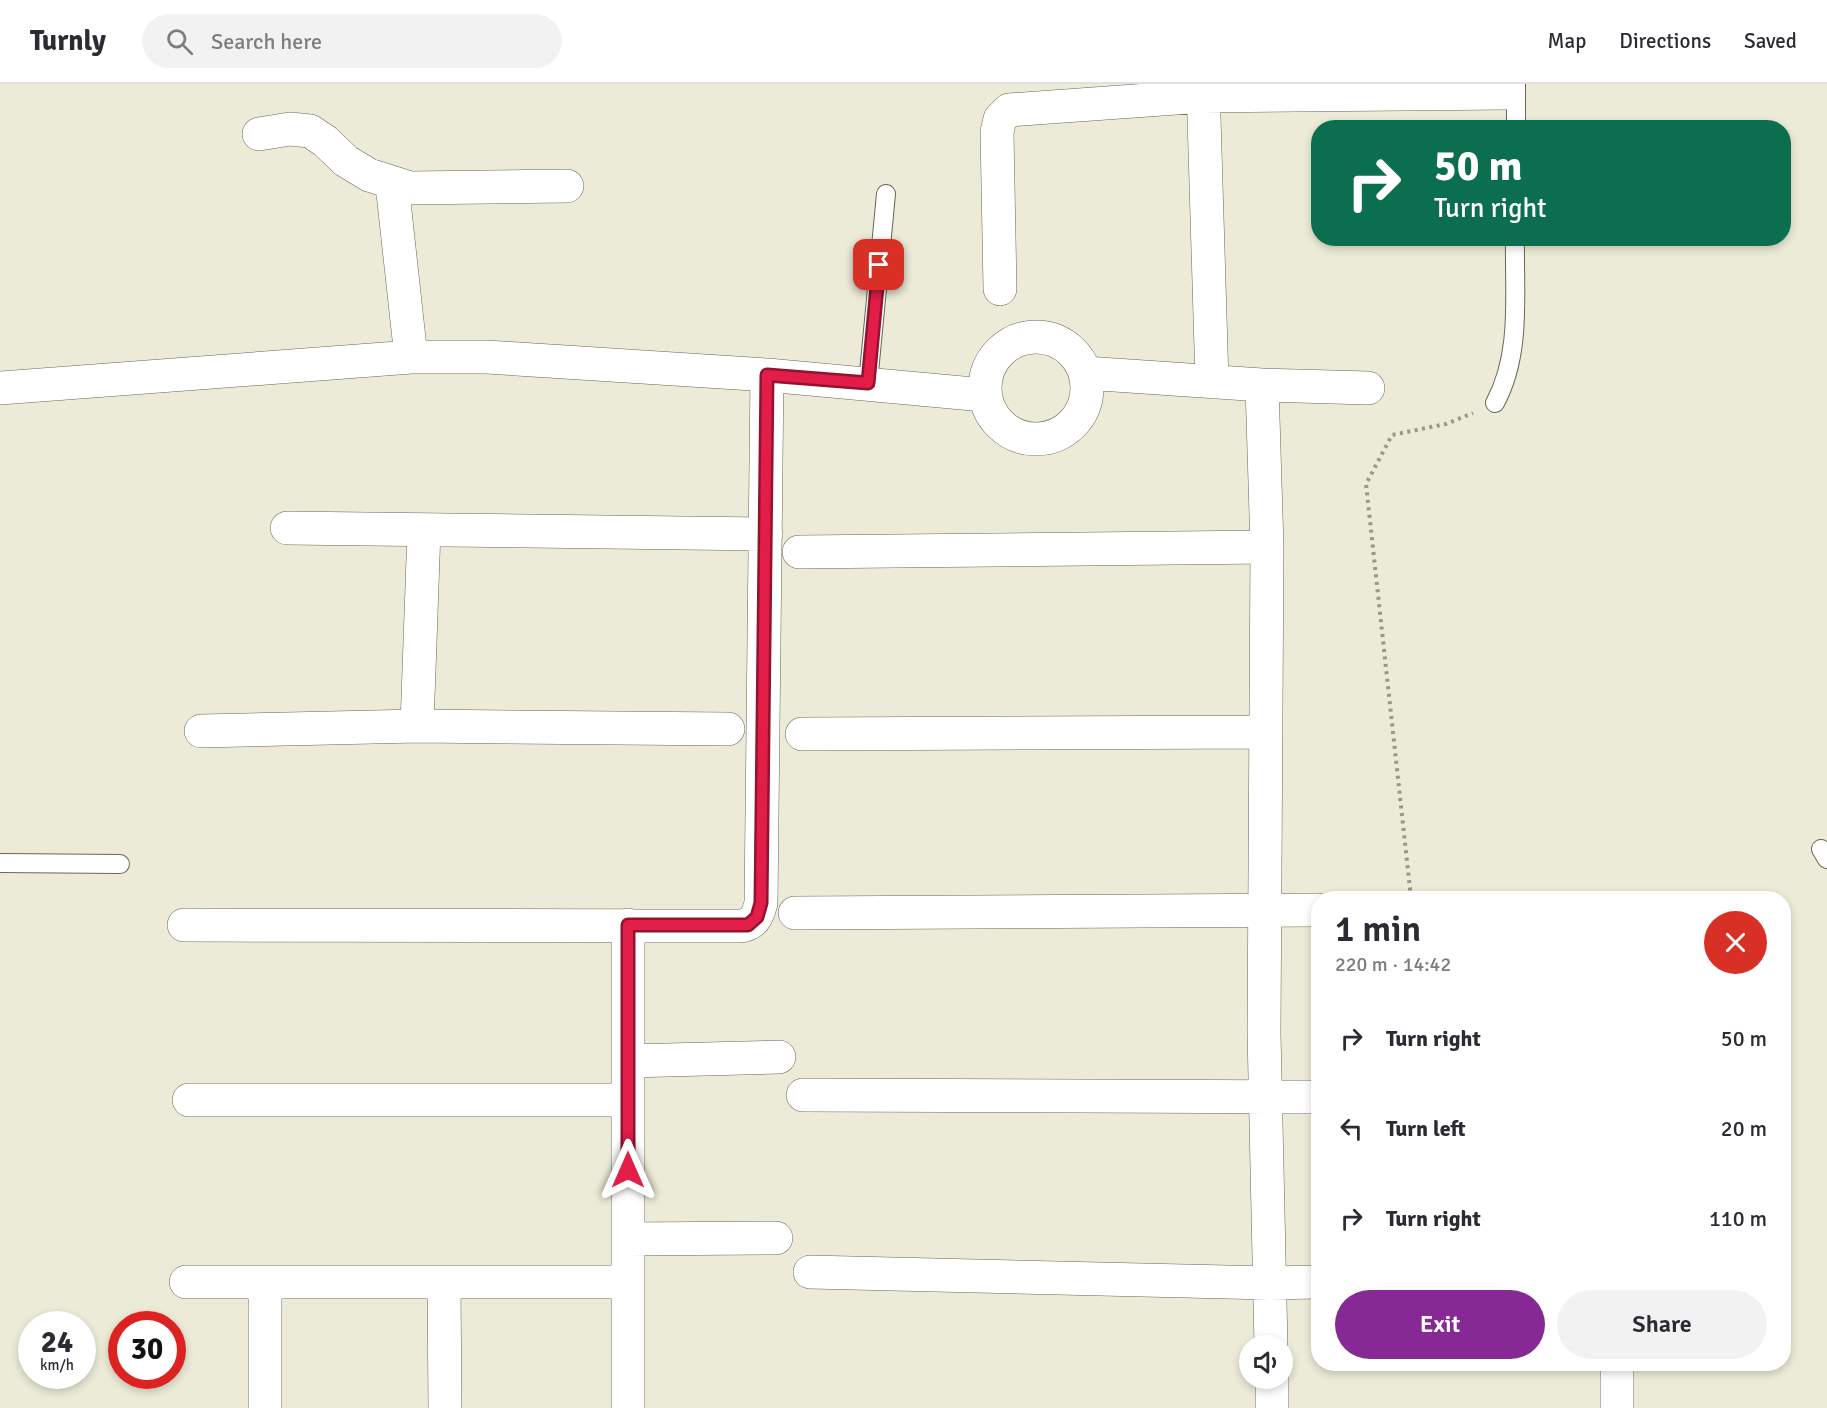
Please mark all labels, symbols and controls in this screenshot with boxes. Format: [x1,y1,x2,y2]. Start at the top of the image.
search box [142,14,562,68]
text: Turnly [30,24,106,58]
icon: search [163,25,196,58]
text: Search here [211,28,322,55]
text: Map [1548,28,1586,54]
text: Directions [1619,28,1711,54]
text: Saved [1744,28,1797,54]
text: 50 m [1434,141,1523,192]
icon: right [1335,144,1413,222]
text: Turn right [1434,192,1547,225]
pin [853,239,904,290]
icon: arrive [862,248,895,281]
text: 1 min [1335,907,1421,952]
button: close [1704,911,1767,974]
text: 220 m · 14:42 [1335,952,1451,977]
icon: right [1335,1022,1368,1055]
text: Turn right [1386,1025,1481,1052]
text: 50 m [1721,1025,1767,1052]
icon: left [1335,1112,1368,1145]
text: Turn left [1386,1115,1466,1142]
text: 20 m [1721,1115,1767,1142]
position arrow [596,1138,660,1202]
icon: right [1335,1202,1368,1235]
text: Turn right [1386,1205,1481,1232]
text: 110 m [1709,1205,1767,1232]
button: Exit [1335,1290,1545,1359]
button: Share [1557,1290,1767,1359]
speed limit sign: 30 [108,1311,186,1389]
text: 24 [41,1324,73,1361]
map controls [1239,1335,1293,1389]
button: sound [1239,1335,1293,1389]
text: km/h [40,1356,74,1374]

